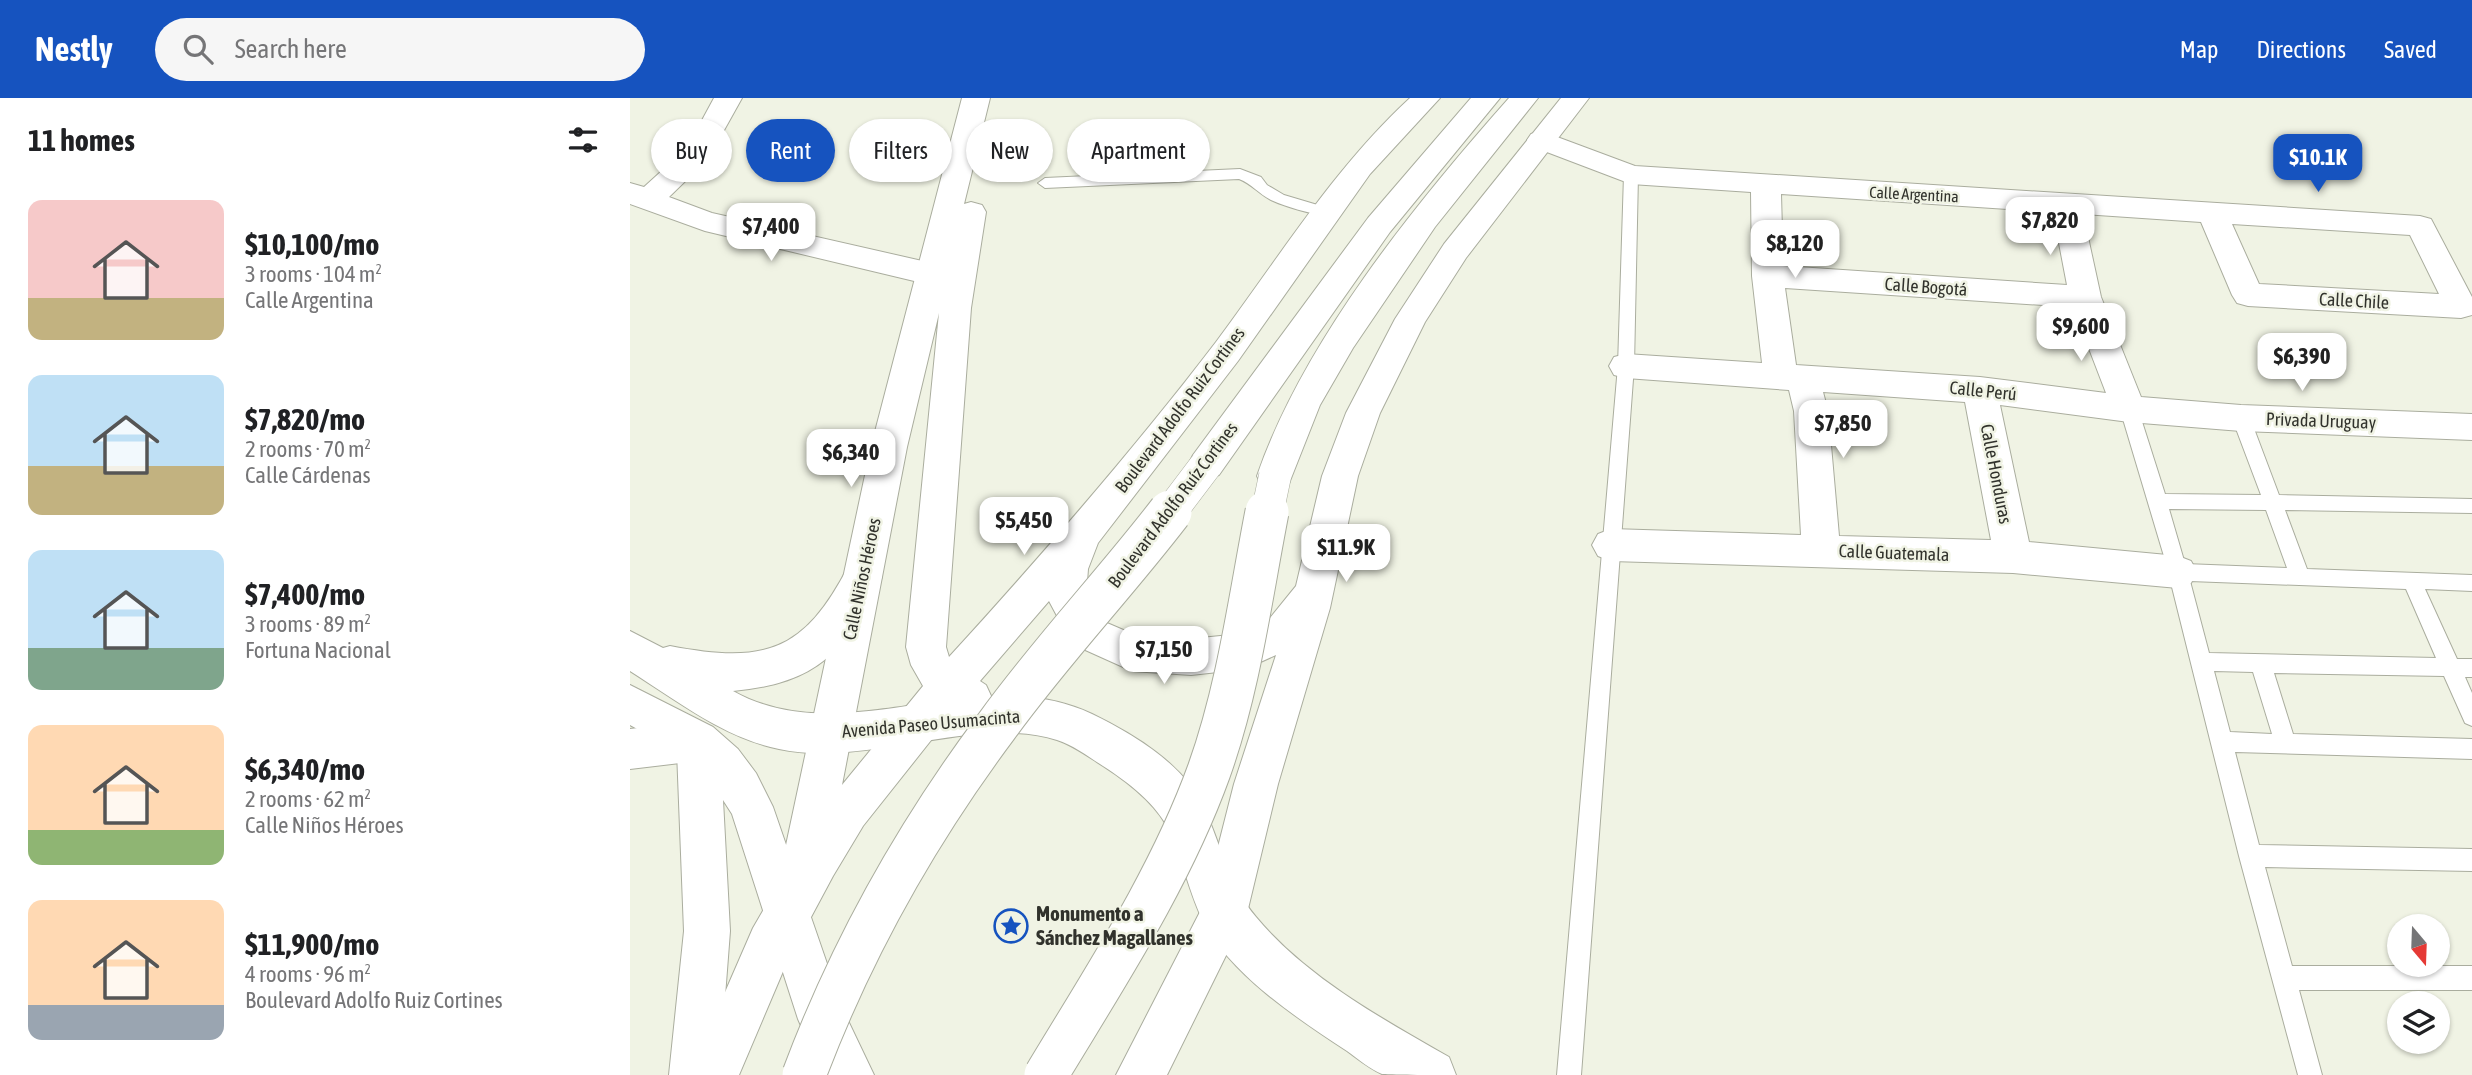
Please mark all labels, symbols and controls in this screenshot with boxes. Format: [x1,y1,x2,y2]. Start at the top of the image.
search box [155,18,645,81]
text: Nestly [35,30,113,68]
icon: search [179,30,217,68]
text: Search here [235,34,347,64]
text: Map [2180,36,2218,63]
text: Directions [2256,36,2346,63]
text: Saved [2384,36,2437,63]
chip: Buy [651,119,732,182]
chip: Rent [746,119,835,182]
chip: Filters [849,119,952,182]
chip: New [966,119,1053,182]
chip: Apartment [1067,119,1210,182]
icon: filters [564,121,602,159]
text: 11 homes [28,123,135,157]
pin: $10.1K [2261,134,2375,194]
text: $10.1K [2289,144,2347,170]
street label: Calle Argentina [1869,183,1959,206]
pin: $7,820 [1993,198,2107,257]
pin: $7,400 [714,204,828,263]
text: $7,820 [2022,207,2079,233]
text: $7,400 [743,213,800,239]
pin: $8,120 [1738,220,1852,280]
text: $10,100/mo [245,227,379,261]
icon: home [84,228,168,312]
text: $8,120 [1767,230,1824,256]
text: 3 rooms · 104 m² [245,261,382,287]
street label: Calle Bogotá [1884,273,1968,300]
text: Calle Argentina [245,287,374,313]
street label: Calle Chile [2318,288,2390,313]
pin: $9,600 [2024,303,2138,363]
text: $9,600 [2053,313,2110,339]
street label: Boulevard Adolfo Ruiz Cortines [1111,323,1249,497]
pin: $6,390 [2245,334,2359,393]
text: $6,390 [2274,343,2331,369]
street label: Calle Perú [1948,377,2018,404]
pin: $7,850 [1786,400,1900,460]
text: $7,820/mo [245,402,365,436]
icon: home [84,403,168,487]
street label: Privada Uruguay [2266,408,2376,433]
text: $7,850 [1815,410,1872,436]
street label: Boulevard Adolfo Ruíz Cortines [1104,418,1242,592]
street label: Calle Honduras [1977,422,2016,525]
pin: $6,340 [794,430,908,489]
text: 2 rooms · 70 m² [245,436,371,462]
text: $6,340 [823,439,880,465]
text: Calle Cárdenas [245,462,371,488]
pin: $5,450 [967,498,1081,557]
text: $5,450 [996,507,1053,533]
street label: Calle Niños Héroes [838,516,885,642]
pin: $11.9K [1289,524,1403,584]
text: $11.9K [1317,534,1375,560]
street label: Calle Guatemala [1838,540,1950,565]
text: $7,400/mo [245,577,365,611]
icon: home [84,578,168,662]
text: 3 rooms · 89 m² [245,611,371,637]
pin: $7,150 [1107,626,1221,686]
text: $7,150 [1136,636,1193,662]
text: Fortuna Nacional [245,637,391,663]
street label: Avenida Paseo Usumacinta [841,705,1021,742]
text: $6,340/mo [245,752,365,786]
icon: home [84,753,168,837]
text: 2 rooms · 62 m² [245,786,371,812]
text: Calle Niños Héroes [245,812,404,838]
place label: Monumento a Sánchez Magallanes [1036,901,1194,949]
place icon: Monumento a Sánchez Magallanes [992,907,1030,945]
north arrow [2387,914,2450,976]
map controls [2387,914,2450,1054]
text: $11,900/mo [245,927,379,961]
icon: home [84,928,168,1012]
text: 4 rooms · 96 m² [245,961,371,987]
text: Boulevard Adolfo Ruiz Cortines [245,987,503,1013]
button: layers [2387,991,2450,1054]

